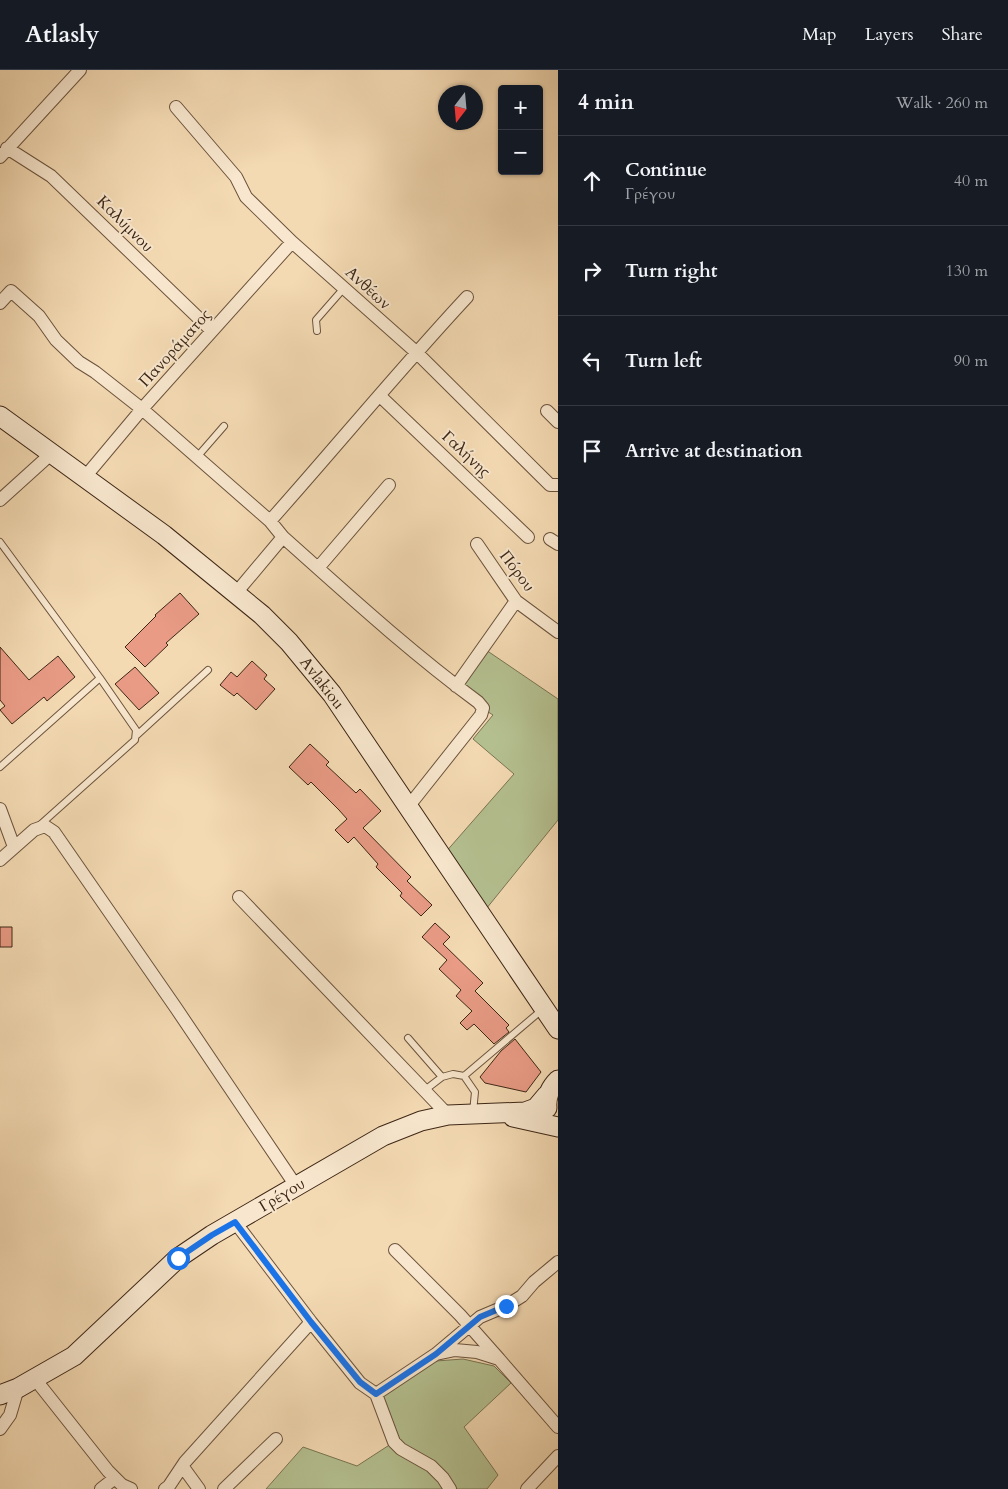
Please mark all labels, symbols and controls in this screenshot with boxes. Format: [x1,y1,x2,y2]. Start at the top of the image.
text: Atlasly [25,18,99,51]
text: Map [802,22,837,47]
text: Layers [865,22,914,47]
text: Share [942,22,983,47]
north arrow [438,85,483,130]
map controls [498,85,543,175]
button: + [498,85,543,130]
text: 4 min [578,88,634,117]
text: Walk · 260 m [896,92,988,114]
button: − [498,130,543,175]
text: Continue [625,157,707,183]
icon: ahead [578,167,606,195]
text: 40 m [954,170,988,192]
text: Γρέγου [625,183,675,205]
street label: Καλύμνου [92,191,158,257]
icon: right [578,257,606,285]
text: Turn right [625,258,717,284]
text: 130 m [946,260,988,282]
street label: Ανθέων [340,262,396,314]
street label: Πανοράματος [134,304,216,392]
icon: left [578,347,606,375]
text: Turn left [625,348,702,374]
text: 90 m [954,350,988,372]
street label: Γαλήνης [437,426,495,482]
icon: arrive [578,437,606,465]
text: Arrive at destination [625,438,802,464]
street label: Πόρου [494,546,540,596]
street label: Avlakiou [295,652,350,714]
street label: Γρέγου [255,1173,309,1217]
route start [167,1247,190,1270]
route end [495,1295,518,1318]

